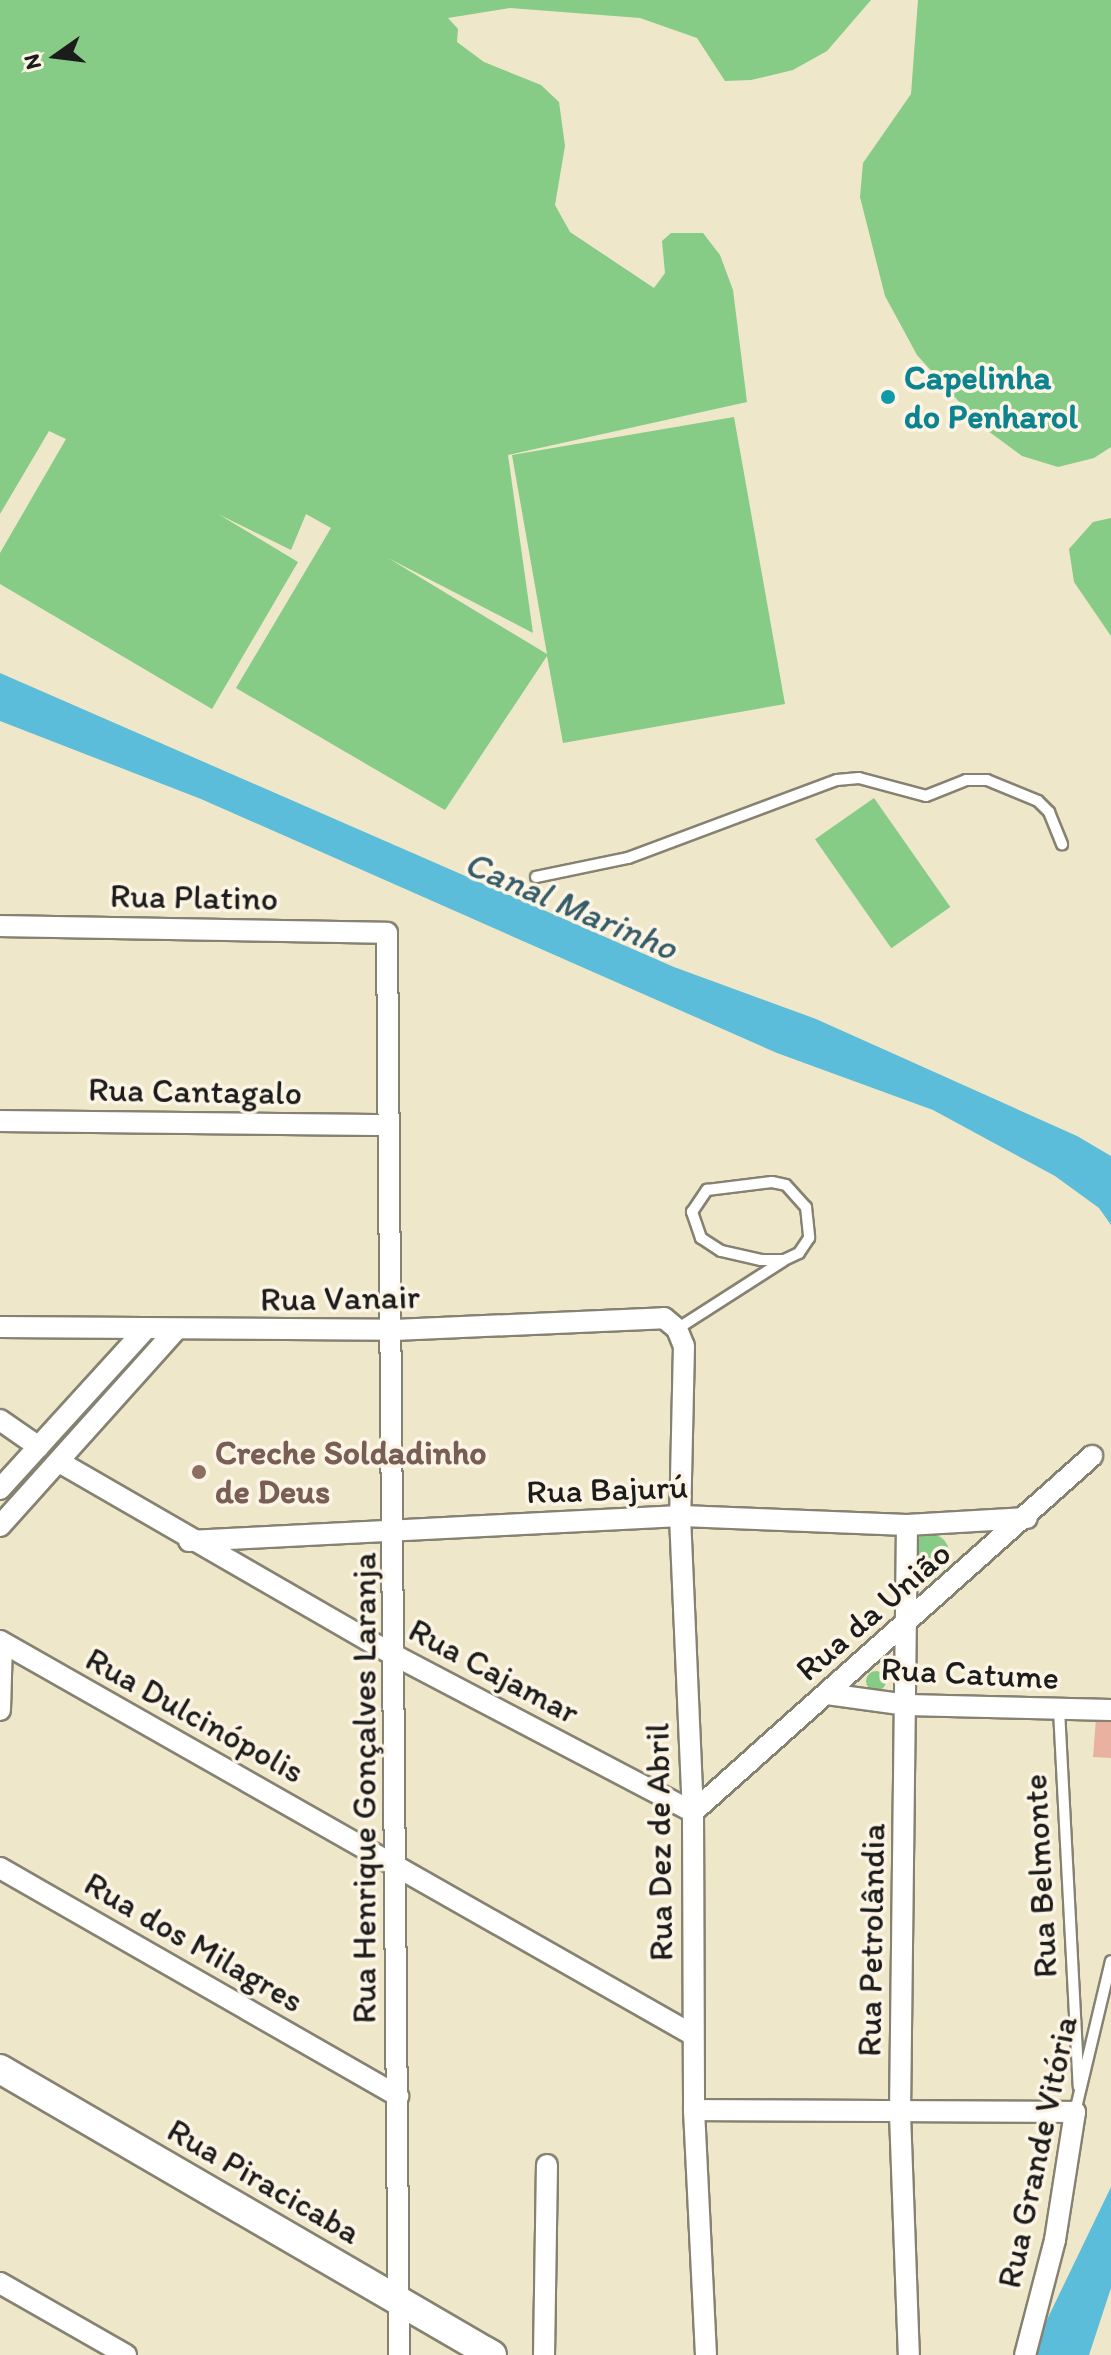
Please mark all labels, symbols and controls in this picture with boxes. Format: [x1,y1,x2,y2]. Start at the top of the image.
north arrow [16,16,96,96]
text: N [17,51,47,72]
place label: Capelinha do Penharol [904,357,1076,436]
marker: Capelinha do Penharol [879,388,897,406]
water label: Canal Marinho [459,841,683,969]
street label: Rua Platino [109,875,279,919]
street label: Rua Cantagalo [88,1069,302,1113]
street label: Rua Vanair [261,1276,419,1320]
place label: Creche Soldadinho de Deus [215,1432,486,1512]
marker: Creche Soldadinho de Deus [190,1463,208,1481]
street label: Rua Bajurú [525,1466,689,1512]
street label: Rua da União [787,1532,959,1690]
street label: Rua Henrique Gonçalves Laranja [344,1553,384,2023]
street label: Rua Cajamar [402,1609,586,1733]
street label: Rua Dulcinópolis [78,1638,312,1792]
street label: Rua Catume [880,1648,1060,1698]
street label: Rua Dez de Abril [637,1722,681,1962]
street label: Rua Belmonte [1014,1773,1066,1979]
street label: Rua Petrolândia [849,1824,893,2056]
street label: Rua dos Milagres [77,1863,311,2021]
street label: Rua Grande Vitória [988,2012,1086,2292]
street label: Rua Piracicaba [161,2110,367,2252]

